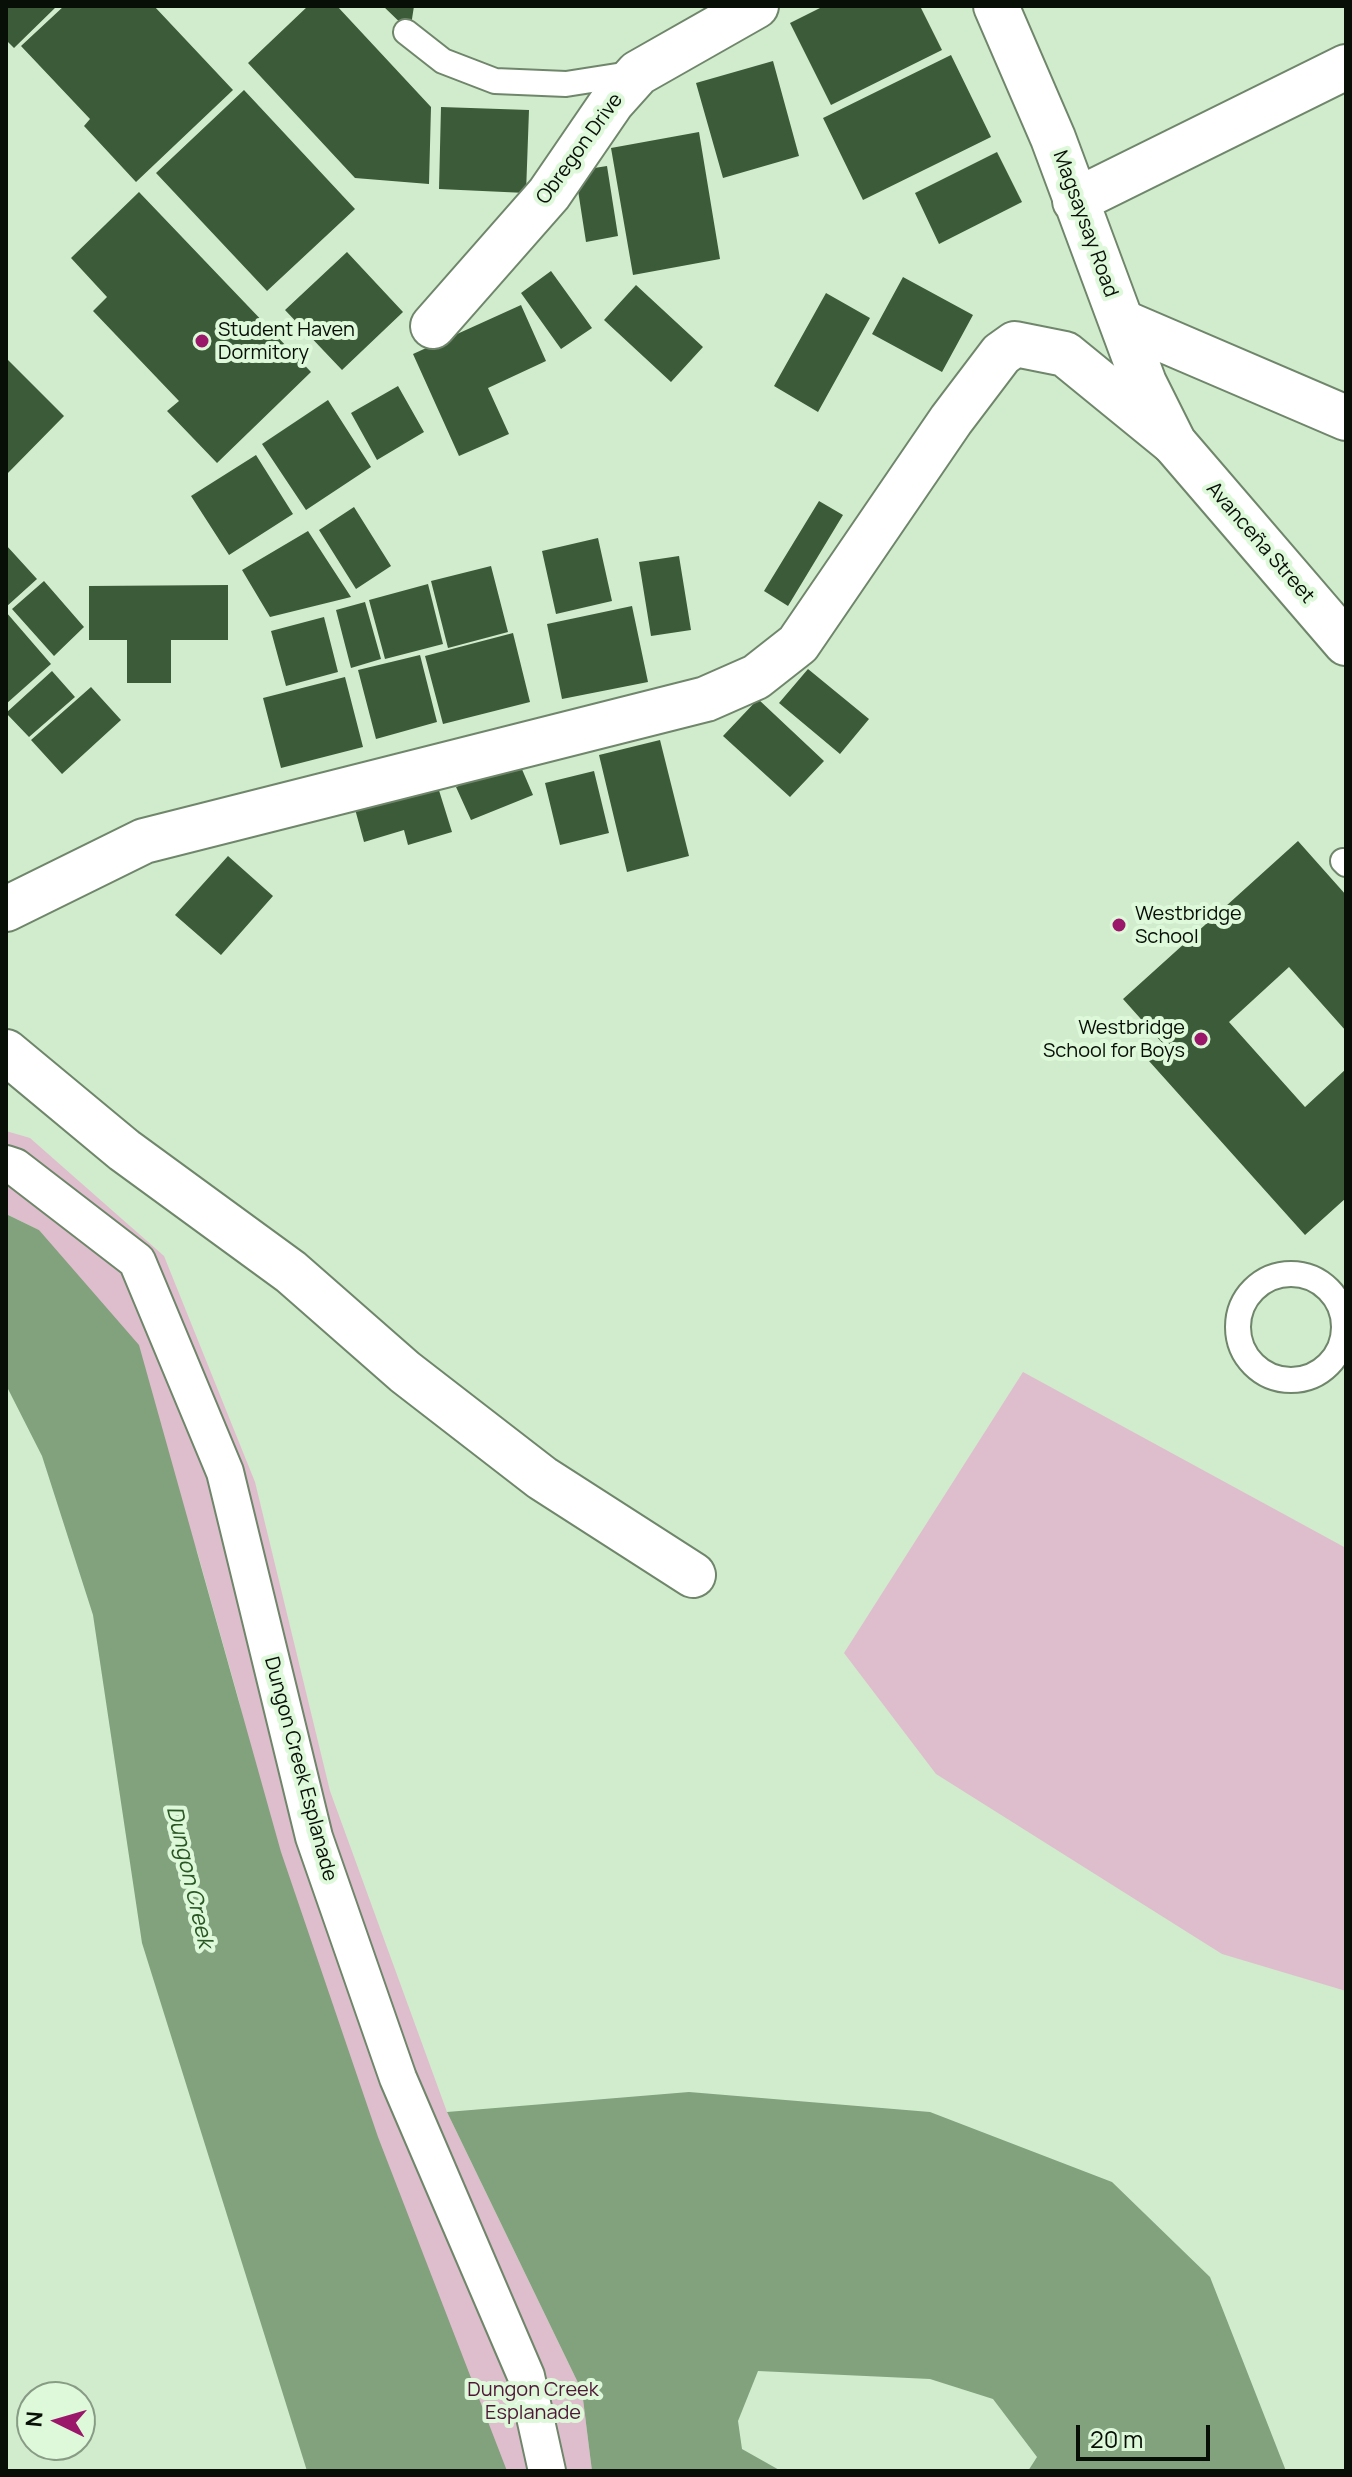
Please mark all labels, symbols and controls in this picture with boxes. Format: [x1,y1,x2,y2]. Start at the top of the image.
street label: Obregon Drive [532,89,628,209]
street label: Magsaysay Road [1047,147,1123,301]
place label: Student Haven Dormitory [218,318,355,365]
marker: Student Haven Dormitory [193,332,211,350]
street label: Avanceña Street [1201,478,1319,608]
place label: Westbridge School [1135,902,1242,949]
marker: Westbridge School [1110,916,1128,934]
place label: Westbridge School for Boys [1043,1016,1185,1063]
marker: Westbridge School for Boys [1192,1030,1210,1048]
street label: Dungon Creek Esplanade [258,1654,342,1884]
water label: Dungon Creek [160,1804,218,1950]
park label: Dungon Creek Esplanade [467,2378,599,2425]
north arrow [16,2381,96,2461]
scale bar [1080,2409,1214,2459]
text: N [18,2410,50,2428]
text: 20 m [1090,2422,1143,2455]

